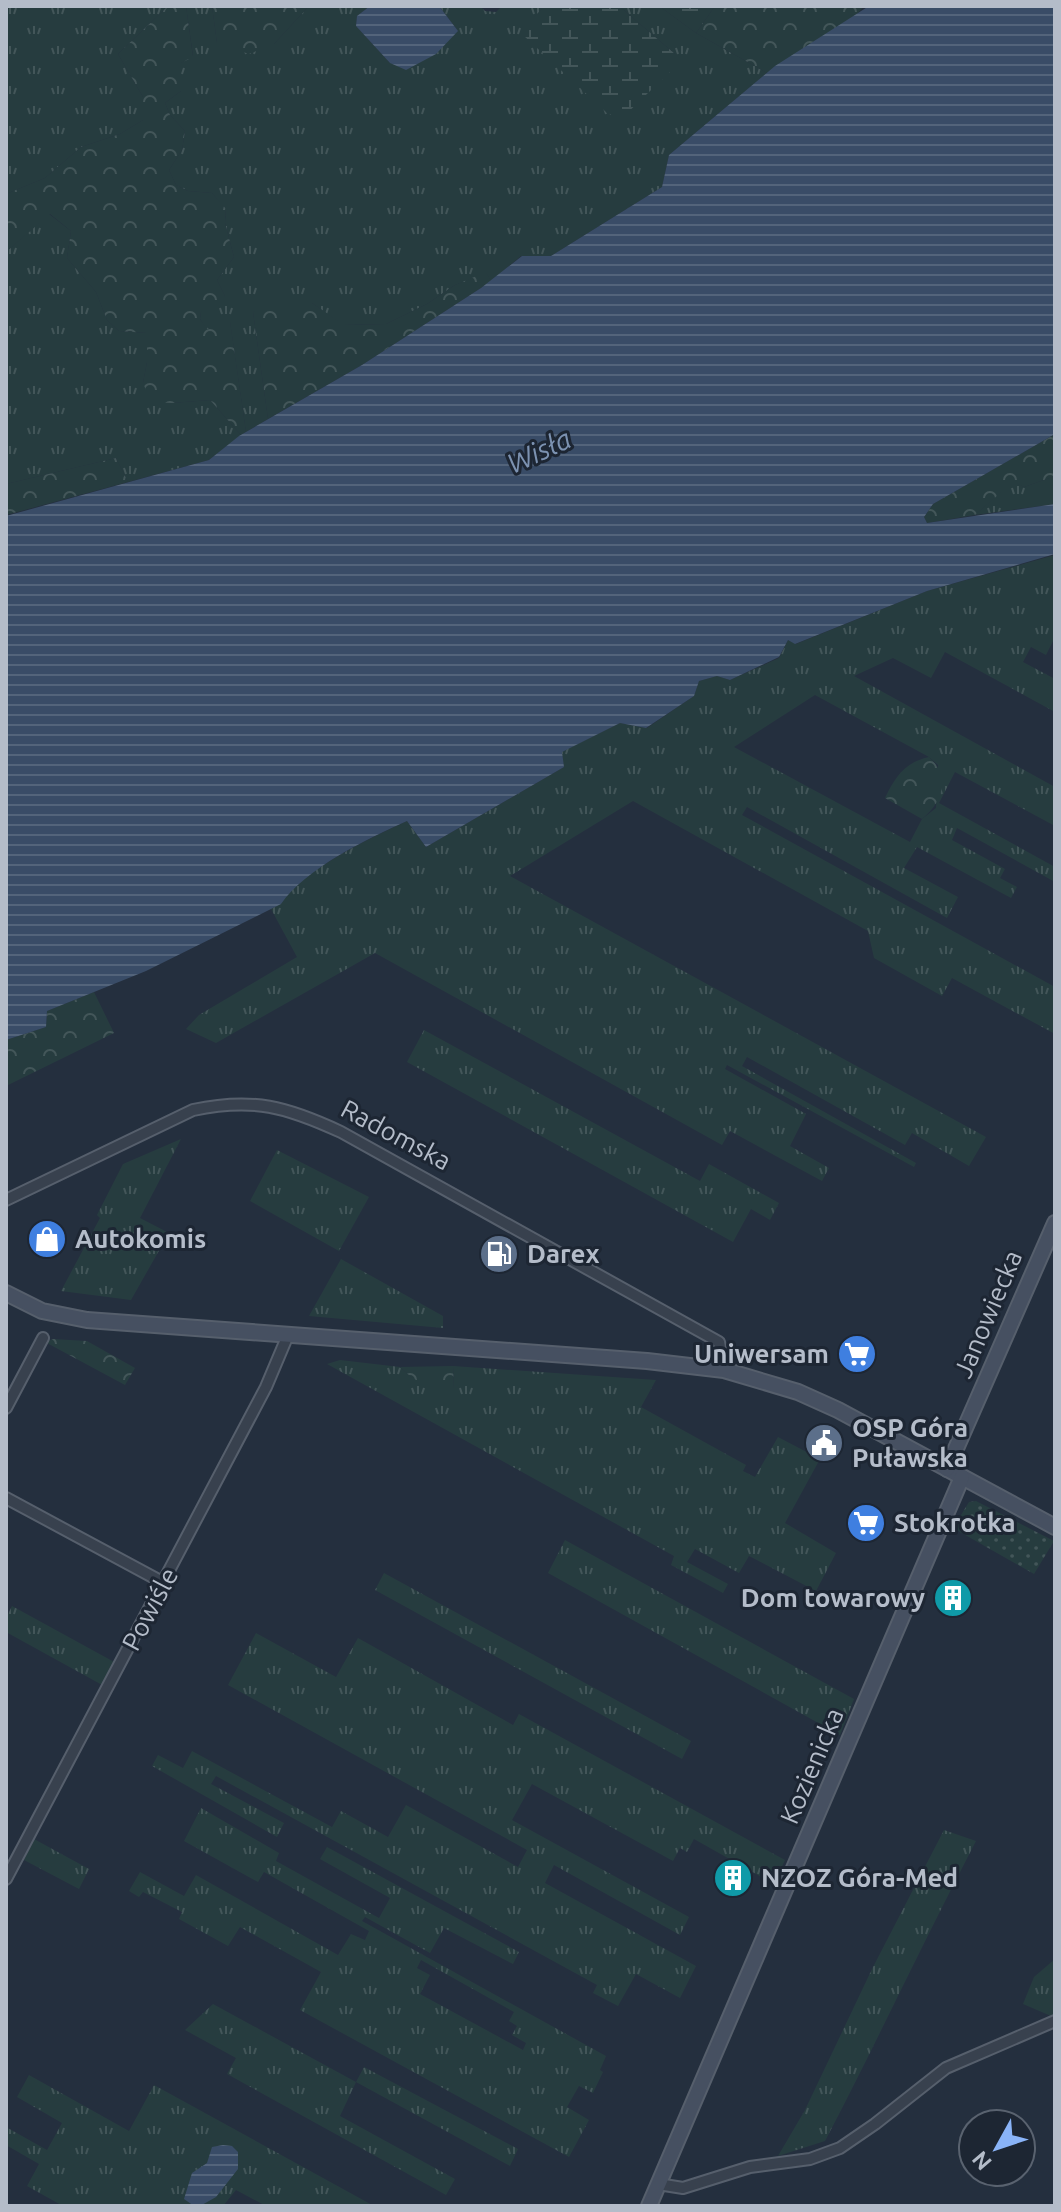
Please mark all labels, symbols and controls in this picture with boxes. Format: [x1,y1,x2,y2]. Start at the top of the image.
water label: Wisła [502,422,576,479]
street label: Radomska [336,1094,456,1176]
shop icon: Autokomis [26,1218,68,1260]
place label: Autokomis [75,1224,206,1253]
fuel station icon: Darex [478,1233,520,1275]
place label: Darex [527,1239,600,1268]
street label: Janowiecka [948,1246,1027,1382]
supermarket icon: Uniwersam [836,1333,878,1375]
place label: Uniwersam [694,1339,829,1368]
place label: OSP Góra Puławska [852,1413,968,1472]
public building icon: OSP Góra Puławska [803,1422,845,1464]
supermarket icon: Stokrotka [845,1502,887,1544]
place label: Stokrotka [894,1508,1016,1537]
street label: Powiśle [116,1562,183,1655]
building icon: Dom towarowy [932,1577,974,1619]
place label: Dom towarowy [741,1583,925,1612]
street label: Kozienicka [774,1704,849,1828]
building icon: NZOZ Góra-Med [712,1857,754,1899]
place label: NZOZ Góra-Med [761,1863,958,1892]
north arrow [957,2108,1037,2188]
text: N [966,2147,996,2176]

